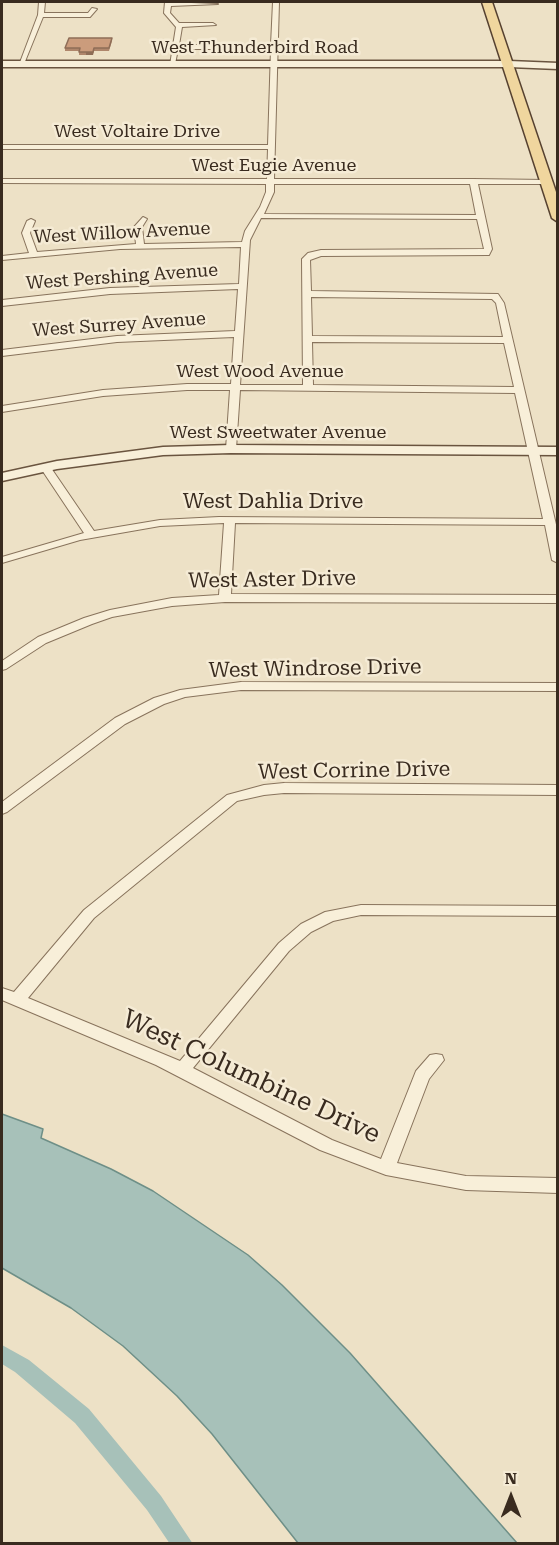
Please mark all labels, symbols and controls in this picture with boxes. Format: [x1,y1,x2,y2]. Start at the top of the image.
street label: West Thunderbird Road [151,37,359,59]
street label: West Voltaire Drive [54,121,220,143]
street label: West Eugie Avenue [192,155,356,177]
street label: West Willow Avenue [33,218,211,248]
street label: West Pershing Avenue [25,260,219,294]
street label: West Surrey Avenue [32,308,206,342]
street label: West Wood Avenue [176,361,344,383]
street label: West Sweetwater Avenue [170,422,386,444]
street label: West Dahlia Drive [183,489,363,515]
street label: West Aster Drive [188,566,356,594]
street label: West Windrose Drive [208,655,422,683]
street label: West Corrine Drive [258,757,450,785]
street label: West Columbine Drive [117,1003,385,1151]
north arrow [481,1467,541,1527]
text: N [505,1469,517,1488]

